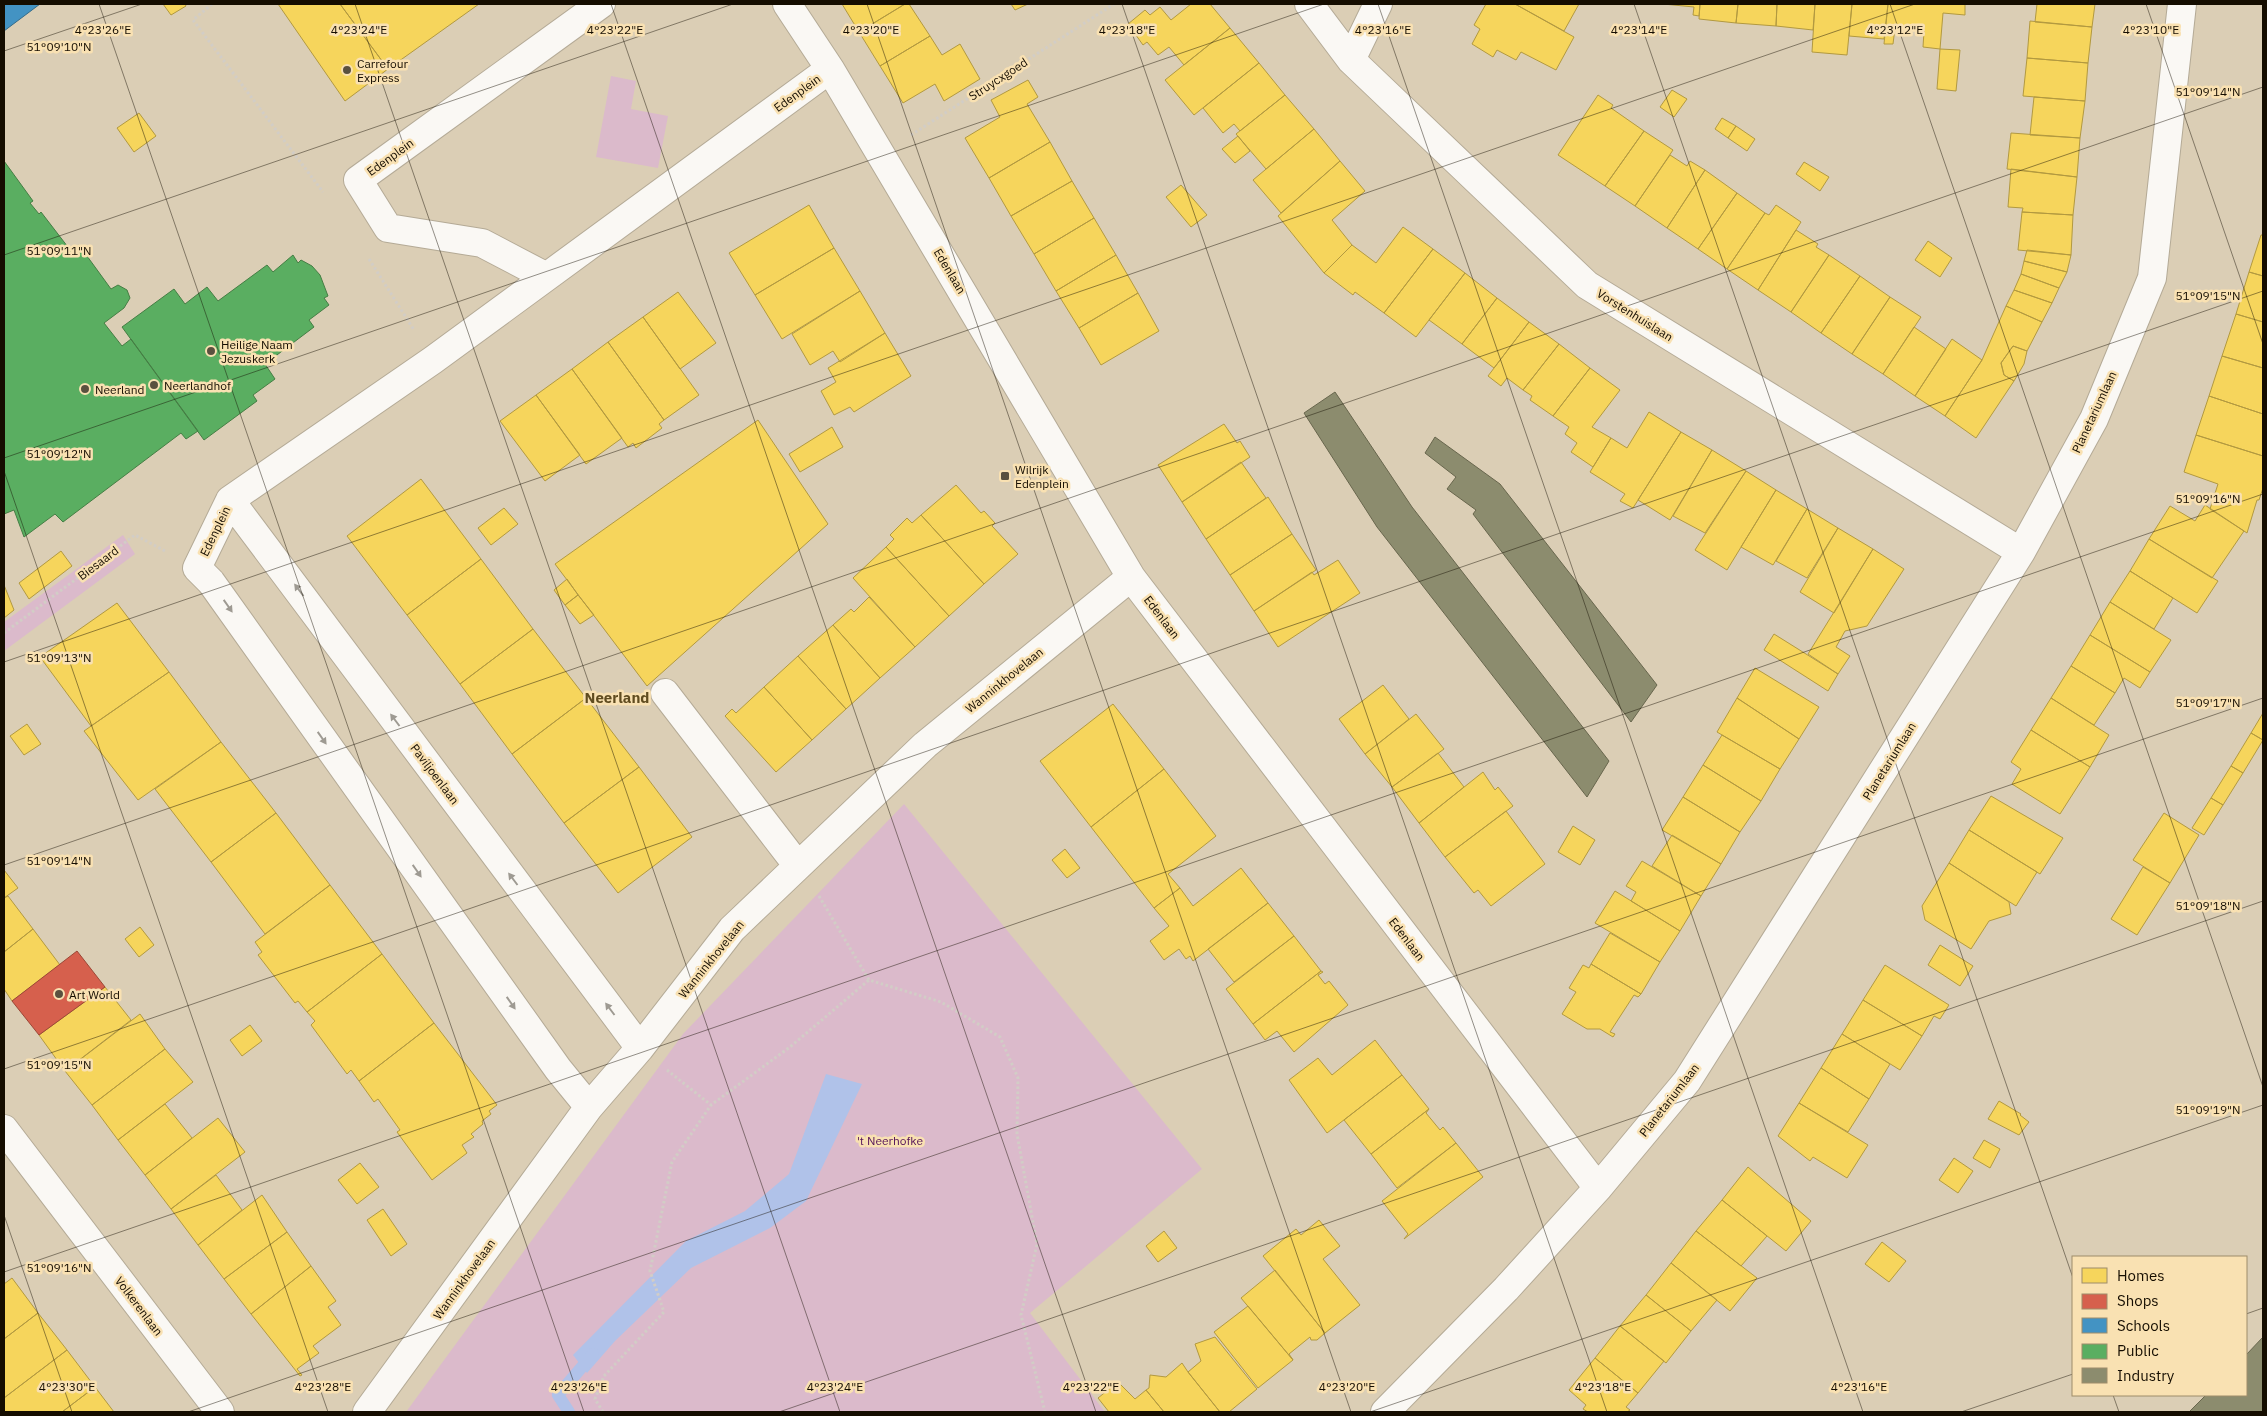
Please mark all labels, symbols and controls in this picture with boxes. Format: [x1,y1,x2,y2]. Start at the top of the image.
text: 4°23'26"E [75,22,131,37]
text: 4°23'24"E [331,22,387,37]
text: 4°23'22"E [587,22,643,37]
text: 4°23'20"E [843,22,899,37]
text: 4°23'18"E [1099,22,1155,37]
text: 4°23'16"E [1355,22,1411,37]
text: 4°23'14"E [1611,22,1667,37]
text: 4°23'12"E [1867,22,1923,37]
text: 4°23'10"E [2123,22,2179,37]
text: 51°09'10"N [26,39,92,54]
street label: Struycxgoed [966,54,1030,104]
place label: Carrefour Express [357,56,409,85]
marker: Carrefour Express [341,64,353,76]
street label: Edenplein [771,71,823,115]
text: 51°09'14"N [2175,84,2241,99]
street label: Edenplein [364,135,416,179]
text: 51°09'11"N [26,243,92,258]
street label: Edenlaan [931,246,969,296]
street label: Vorstenhuislaan [1594,286,1676,344]
text: 51°09'15"N [2175,288,2241,303]
place label: Heilige Naam Jezuskerk [221,337,293,366]
marker: Heilige Naam Jezuskerk [205,345,217,357]
street label: Planetariumlaan [2068,369,2120,455]
place label: Neerlandhof [164,378,231,393]
marker: Neerlandhof [148,379,160,391]
place label: Neerland [95,382,145,397]
marker: Neerland [79,383,91,395]
text: 51°09'12"N [26,446,92,461]
place label: Wilrijk Edenplein [1015,462,1069,491]
marker: Wilrijk Edenplein [999,470,1011,482]
text: 51°09'16"N [2175,491,2241,506]
street label: Edenplein [196,504,234,558]
street label: Biesaard [75,543,121,583]
one-way arrow [293,584,304,597]
street label: Edenlaan [1141,592,1183,642]
one-way arrow [223,599,233,613]
street label: Wanninkhovelaan [962,644,1046,716]
text: 51°09'13"N [26,650,92,665]
district label: Neerland [585,688,649,707]
text: 51°09'17"N [2175,695,2241,710]
one-way arrow [390,714,401,727]
street label: Planetariumlaan [1859,719,1919,803]
one-way arrow [317,731,327,745]
street label: Paviljoenlaan [407,741,463,807]
text: 51°09'14"N [26,853,92,868]
one-way arrow [411,864,421,877]
one-way arrow [508,872,518,886]
text: 51°09'18"N [2175,898,2241,913]
street label: Edenlaan [1386,914,1428,964]
street label: Wanninkhovelaan [675,917,747,1001]
place label: Art World [69,987,120,1002]
marker: Art World [53,988,65,1000]
one-way arrow [506,996,516,1010]
one-way arrow [605,1002,615,1016]
text: 51°09'15"N [26,1057,92,1072]
street label: Planetariumlaan [1636,1060,1702,1140]
text: 51°09'19"N [2175,1102,2241,1117]
park label: 't Neerhofke [857,1133,923,1148]
street label: Wanninkhovelaan [430,1236,498,1322]
legend [2072,1256,2247,1396]
text: 51°09'16"N [26,1260,92,1275]
text: Homes [2117,1266,2165,1285]
street label: Volkerenlaan [112,1273,166,1339]
text: Shops [2117,1291,2159,1310]
text: Schools [2117,1316,2170,1335]
text: Public [2117,1341,2159,1360]
text: Industry [2117,1366,2175,1385]
text: 4°23'30"E [39,1379,95,1394]
text: 4°23'28"E [295,1379,351,1394]
text: 4°23'26"E [551,1379,607,1394]
text: 4°23'24"E [807,1379,863,1394]
text: 4°23'22"E [1063,1379,1119,1394]
text: 4°23'20"E [1319,1379,1375,1394]
text: 4°23'18"E [1575,1379,1631,1394]
text: 4°23'16"E [1831,1379,1887,1394]

